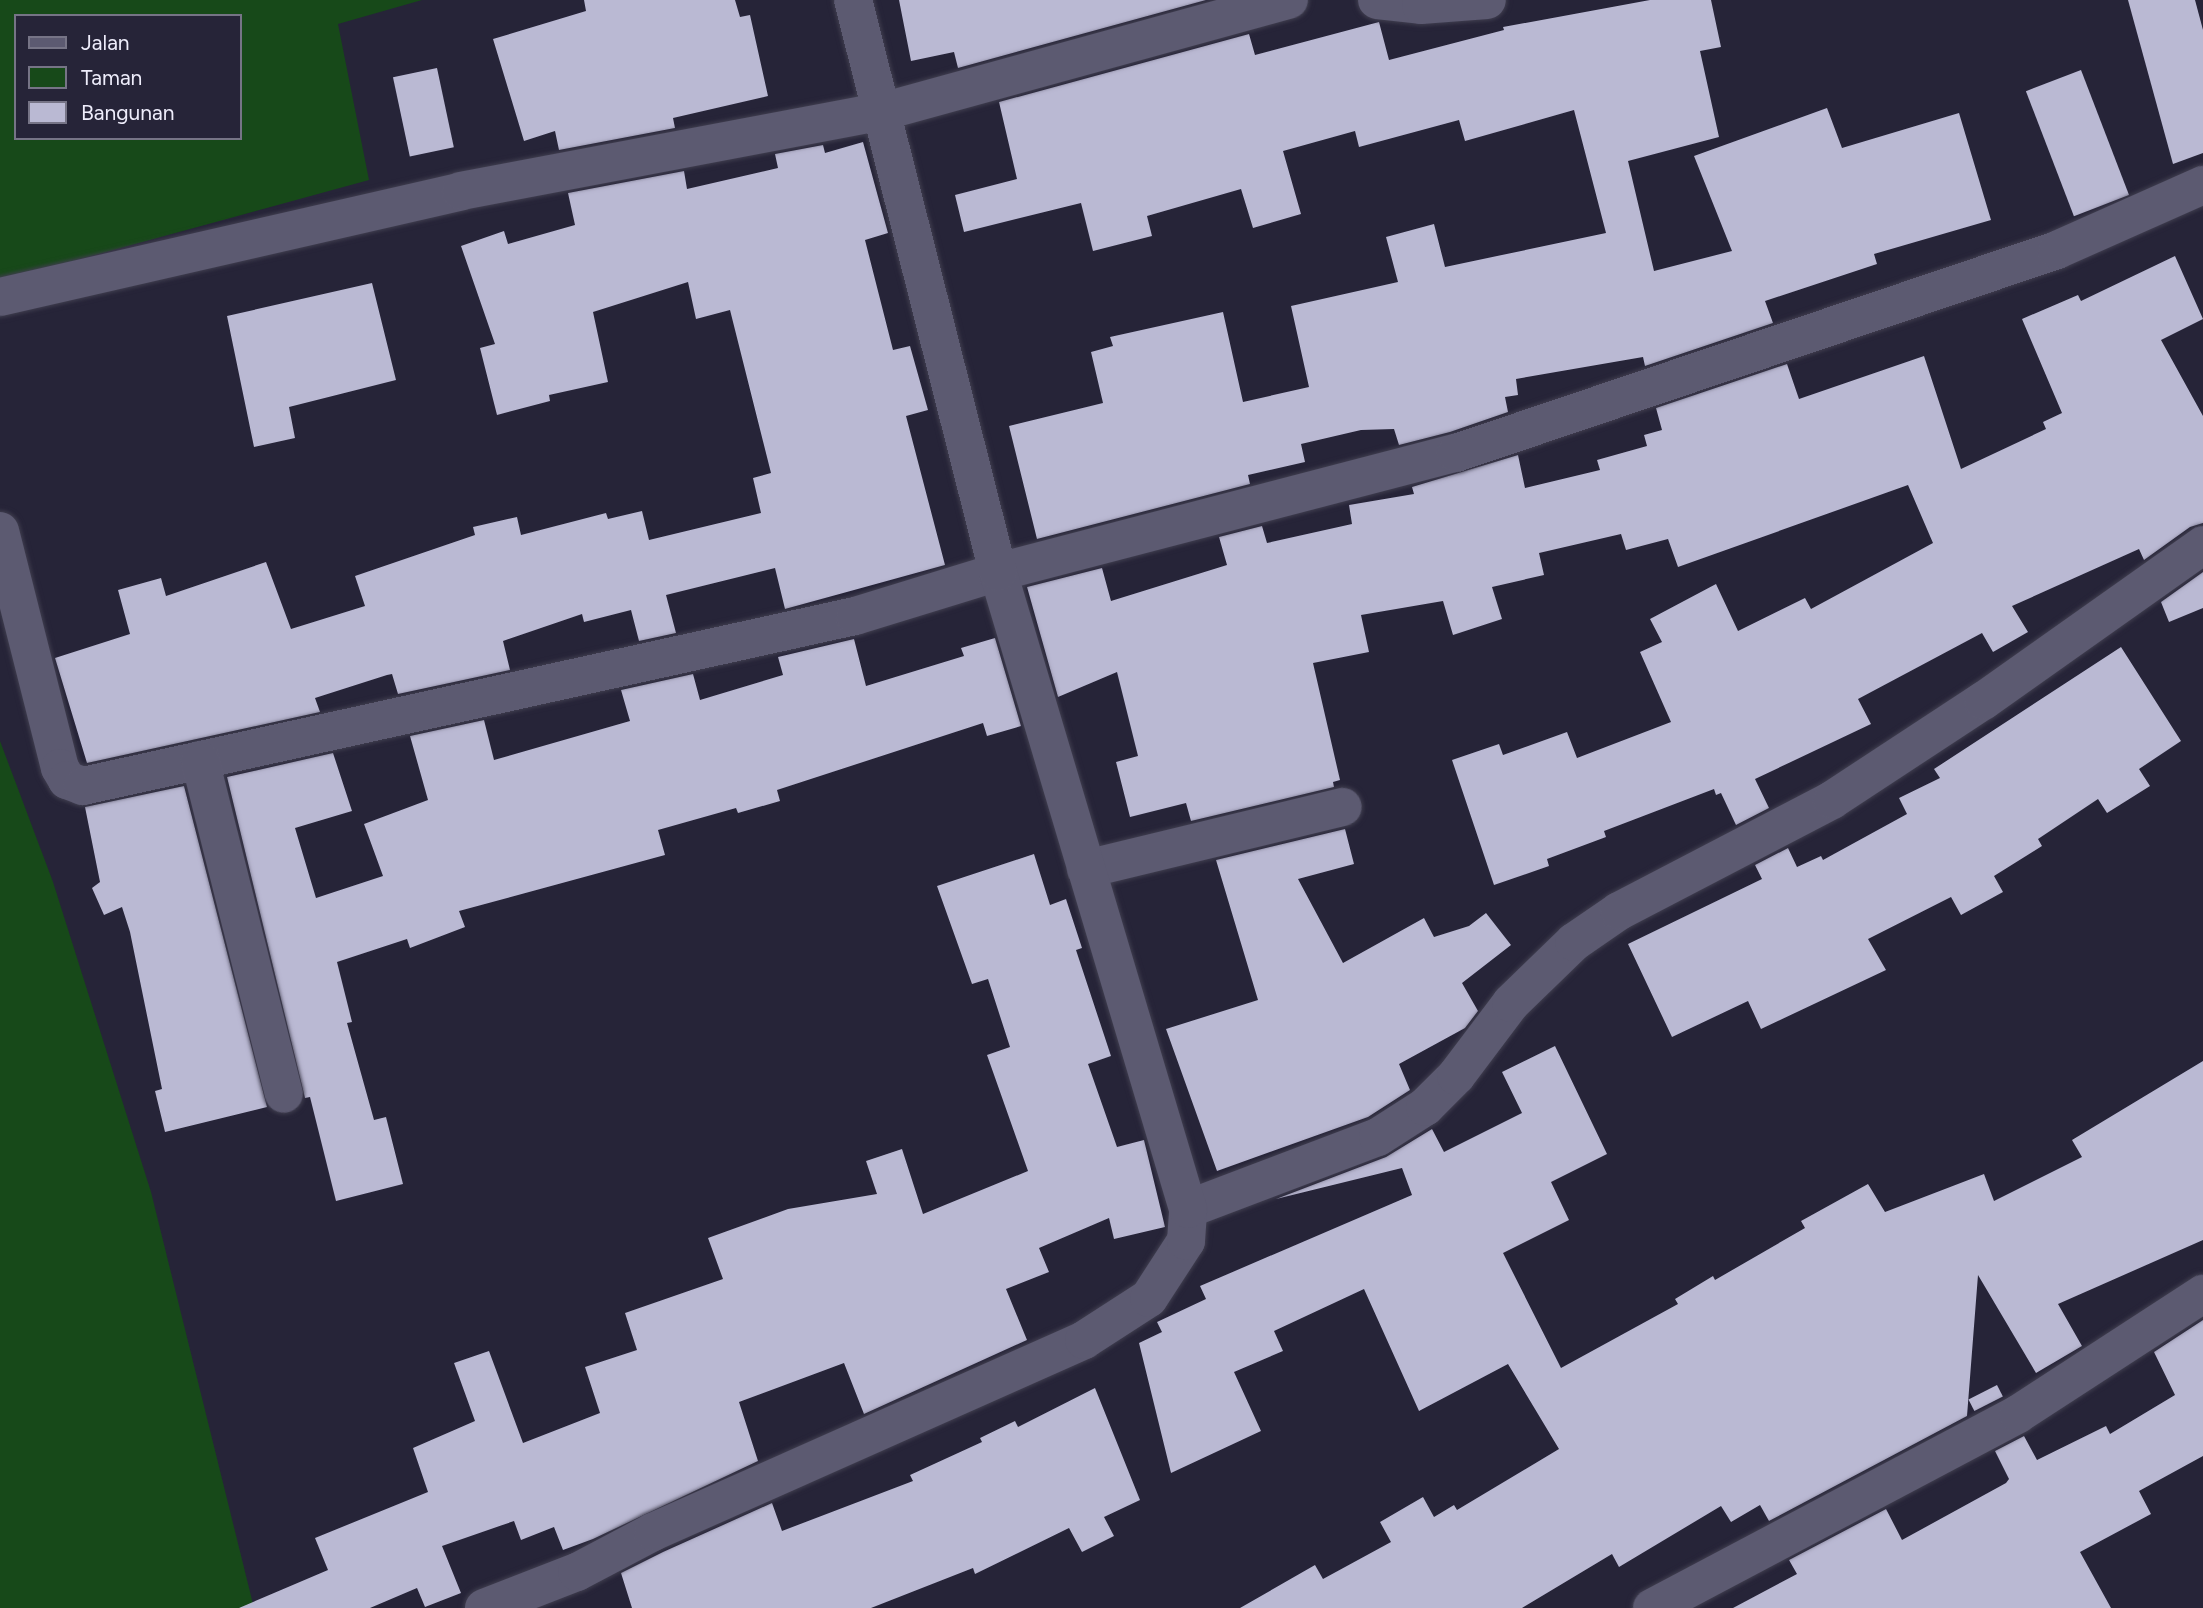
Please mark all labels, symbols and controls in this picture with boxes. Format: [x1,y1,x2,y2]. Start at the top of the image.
legend [14,14,242,140]
text: Jalan [81,30,130,55]
text: Taman [81,65,142,90]
text: Bangunan [81,100,174,125]

